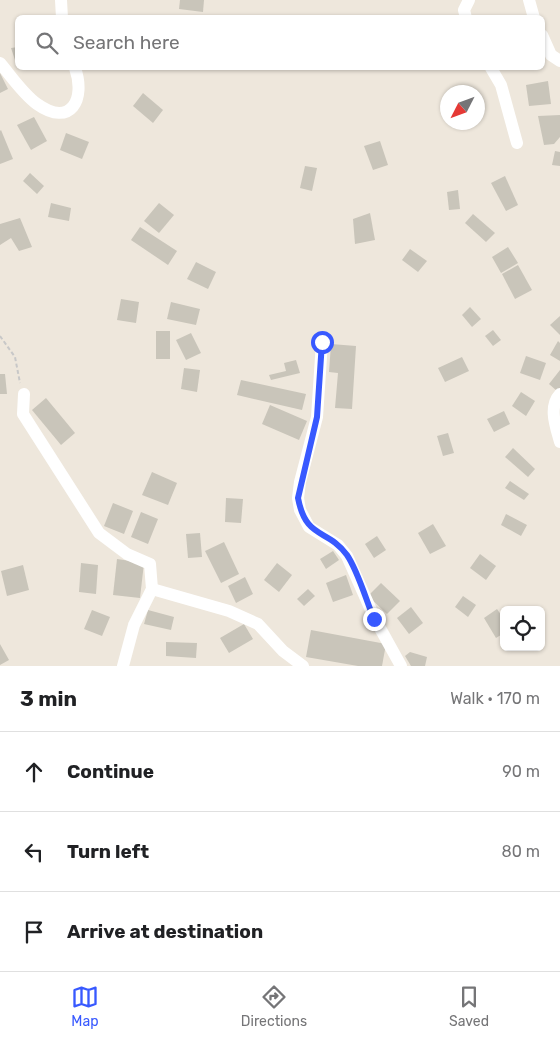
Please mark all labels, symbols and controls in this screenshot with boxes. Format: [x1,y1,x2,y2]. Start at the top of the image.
search box [15,15,545,70]
icon: search [33,29,61,57]
text: Search here [73,31,180,54]
north arrow [440,85,485,130]
route start [311,331,334,354]
map controls [500,606,545,651]
button: locate [500,606,545,651]
route end [363,608,386,631]
text: 3 min [20,686,77,711]
text: Walk · 170 m [450,689,540,708]
icon: ahead [20,758,48,786]
text: Continue [67,760,154,783]
text: 90 m [502,762,540,781]
icon: left [20,838,48,866]
text: Turn left [67,840,149,863]
text: 80 m [502,842,540,861]
icon: arrive [20,918,48,946]
text: Arrive at destination [67,920,263,943]
tab: Map [71,983,99,1030]
tab: Directions [241,983,307,1030]
tab: Saved [449,983,489,1030]

